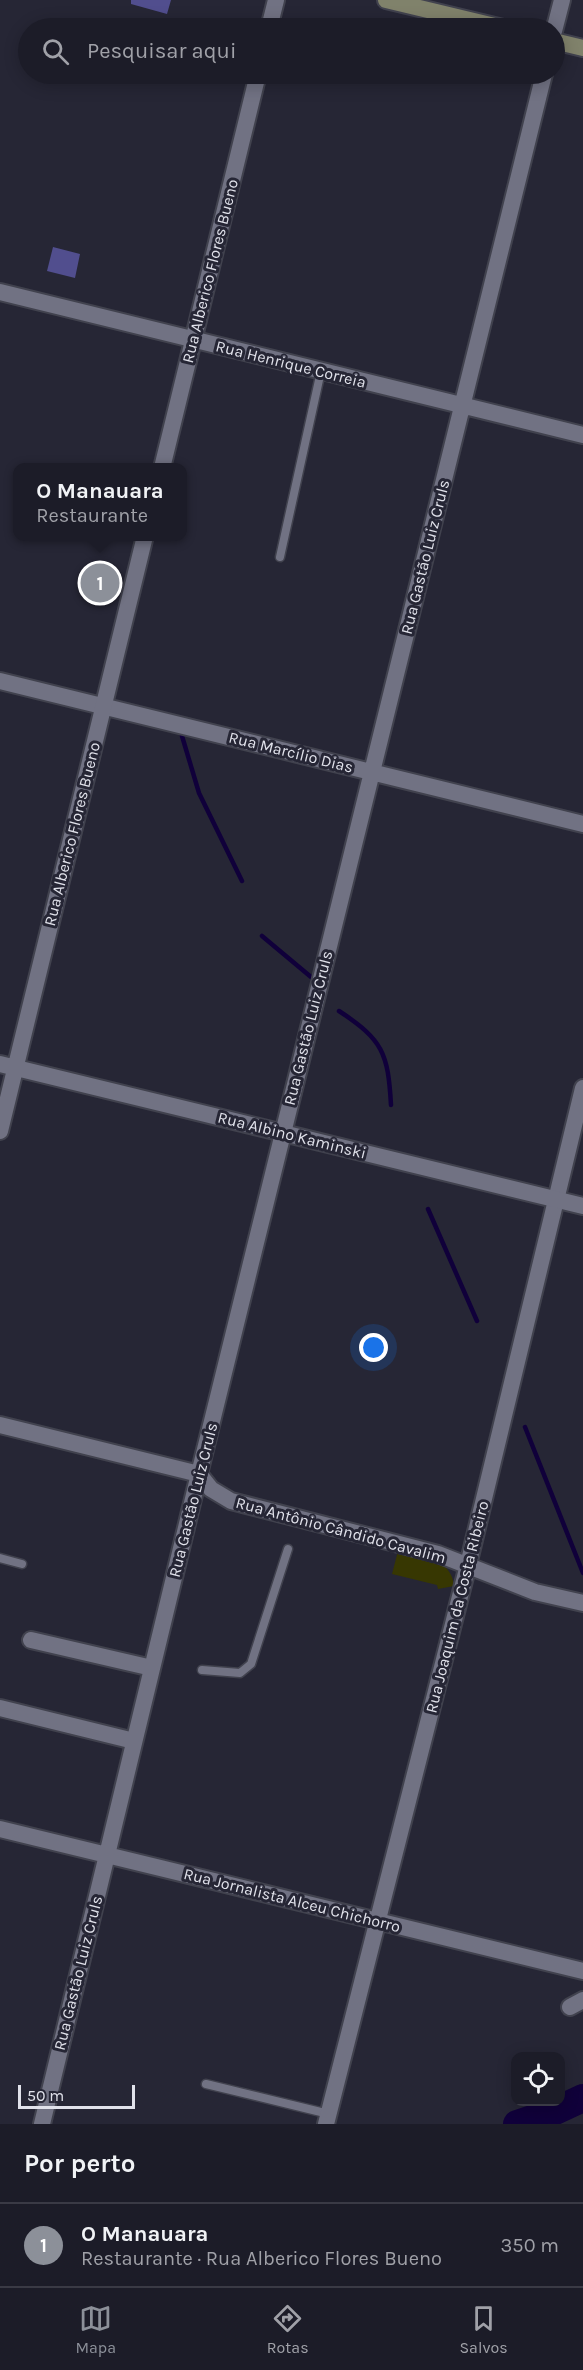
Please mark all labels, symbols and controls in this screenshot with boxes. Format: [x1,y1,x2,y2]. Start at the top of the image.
search box [18,18,565,84]
icon: search [39,35,72,68]
text: Pesquisar aqui [87,38,236,64]
street label: Rua Alberico Flores Bueno [178,177,242,365]
street label: Rua Henrique Correia [214,336,368,392]
popup [13,463,187,541]
text: O Manauara [36,478,164,504]
street label: Rua Gastão Luiz Cruls [397,478,453,636]
text: Restaurante [36,504,148,527]
pin: 1 [80,560,120,606]
street label: Rua Marcílio Dias [227,727,355,777]
street label: Rua Alberico Flores Bueno [40,740,104,928]
street label: Rua Gastão Luiz Cruls [280,949,336,1107]
street label: Rua Albino Kaminski [216,1107,368,1163]
your location [359,1333,388,1362]
street label: Rua Gastão Luiz Cruls [165,1421,221,1579]
street label: Rua Antônio Cândido Cavalim [234,1493,448,1567]
street label: Rua Joaquim da Costa Ribeiro [421,1499,493,1715]
street label: Rua Jornalista Alceu Chichorro [182,1864,402,1936]
street label: Rua Gastão Luiz Cruls [50,1894,106,2052]
map controls [511,2052,565,2106]
button: locate [511,2052,565,2106]
scale bar [18,2082,135,2110]
text: 50 m [27,2086,64,2105]
text: Por perto [24,2148,135,2179]
text: O Manauara [81,2221,208,2247]
text: 1 [40,2234,47,2257]
text: 350 m [501,2234,559,2257]
text: Restaurante · Rua Alberico Flores Bueno [81,2247,442,2270]
tab: Mapa [75,2302,116,2357]
tab: Rotas [267,2302,309,2357]
tab: Salvos [459,2302,508,2357]

